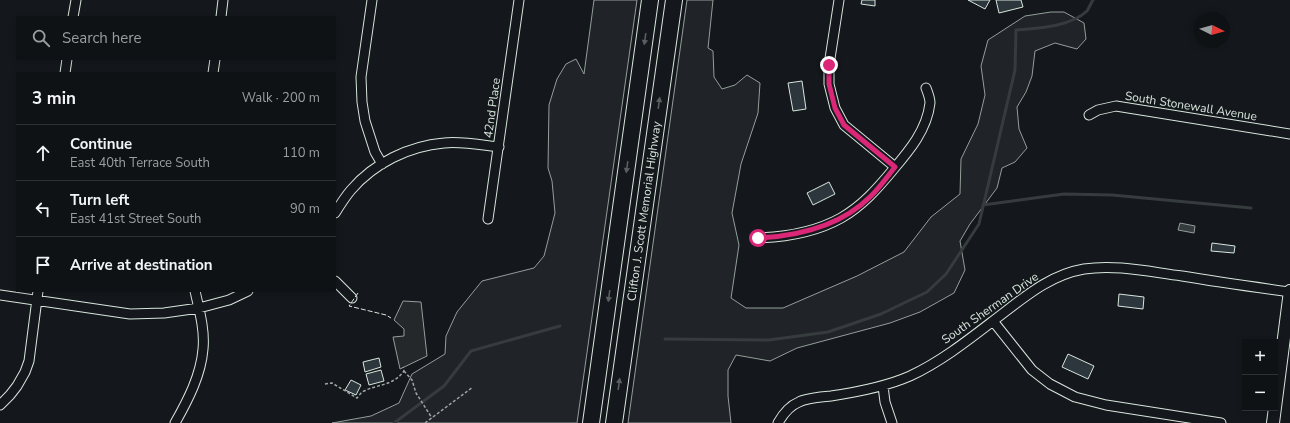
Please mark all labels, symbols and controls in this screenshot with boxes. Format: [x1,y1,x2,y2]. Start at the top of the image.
north arrow [1194,12,1230,48]
search box [16,16,336,60]
icon: search [30,27,52,49]
text: Search here [62,28,142,48]
one-way arrow [642,33,648,45]
route end [820,56,838,74]
street label: 42nd Place [480,77,504,139]
text: 3 min [32,87,76,110]
street label: South Stonewall Avenue [1124,88,1258,124]
text: Walk · 200 m [242,89,320,107]
one-way arrow [656,97,662,109]
street label: Clifton J. Scott Memorial Highway [623,119,665,302]
text: Continue [70,134,132,154]
icon: ahead [32,142,54,164]
text: 110 m [282,144,320,162]
text: East 40th Terrace South [70,154,210,172]
one-way arrow [624,161,630,173]
text: Turn left [70,190,129,210]
icon: left [32,198,54,220]
text: 90 m [290,200,320,218]
text: East 41st Street South [70,210,201,228]
route start [749,229,767,247]
icon: arrive [32,254,54,276]
text: Arrive at destination [70,255,213,275]
street label: South Sherman Drive [938,269,1042,347]
one-way arrow [606,290,612,302]
map controls [1242,339,1278,411]
button: + [1242,339,1278,375]
button: − [1242,375,1278,411]
one-way arrow [616,378,622,390]

